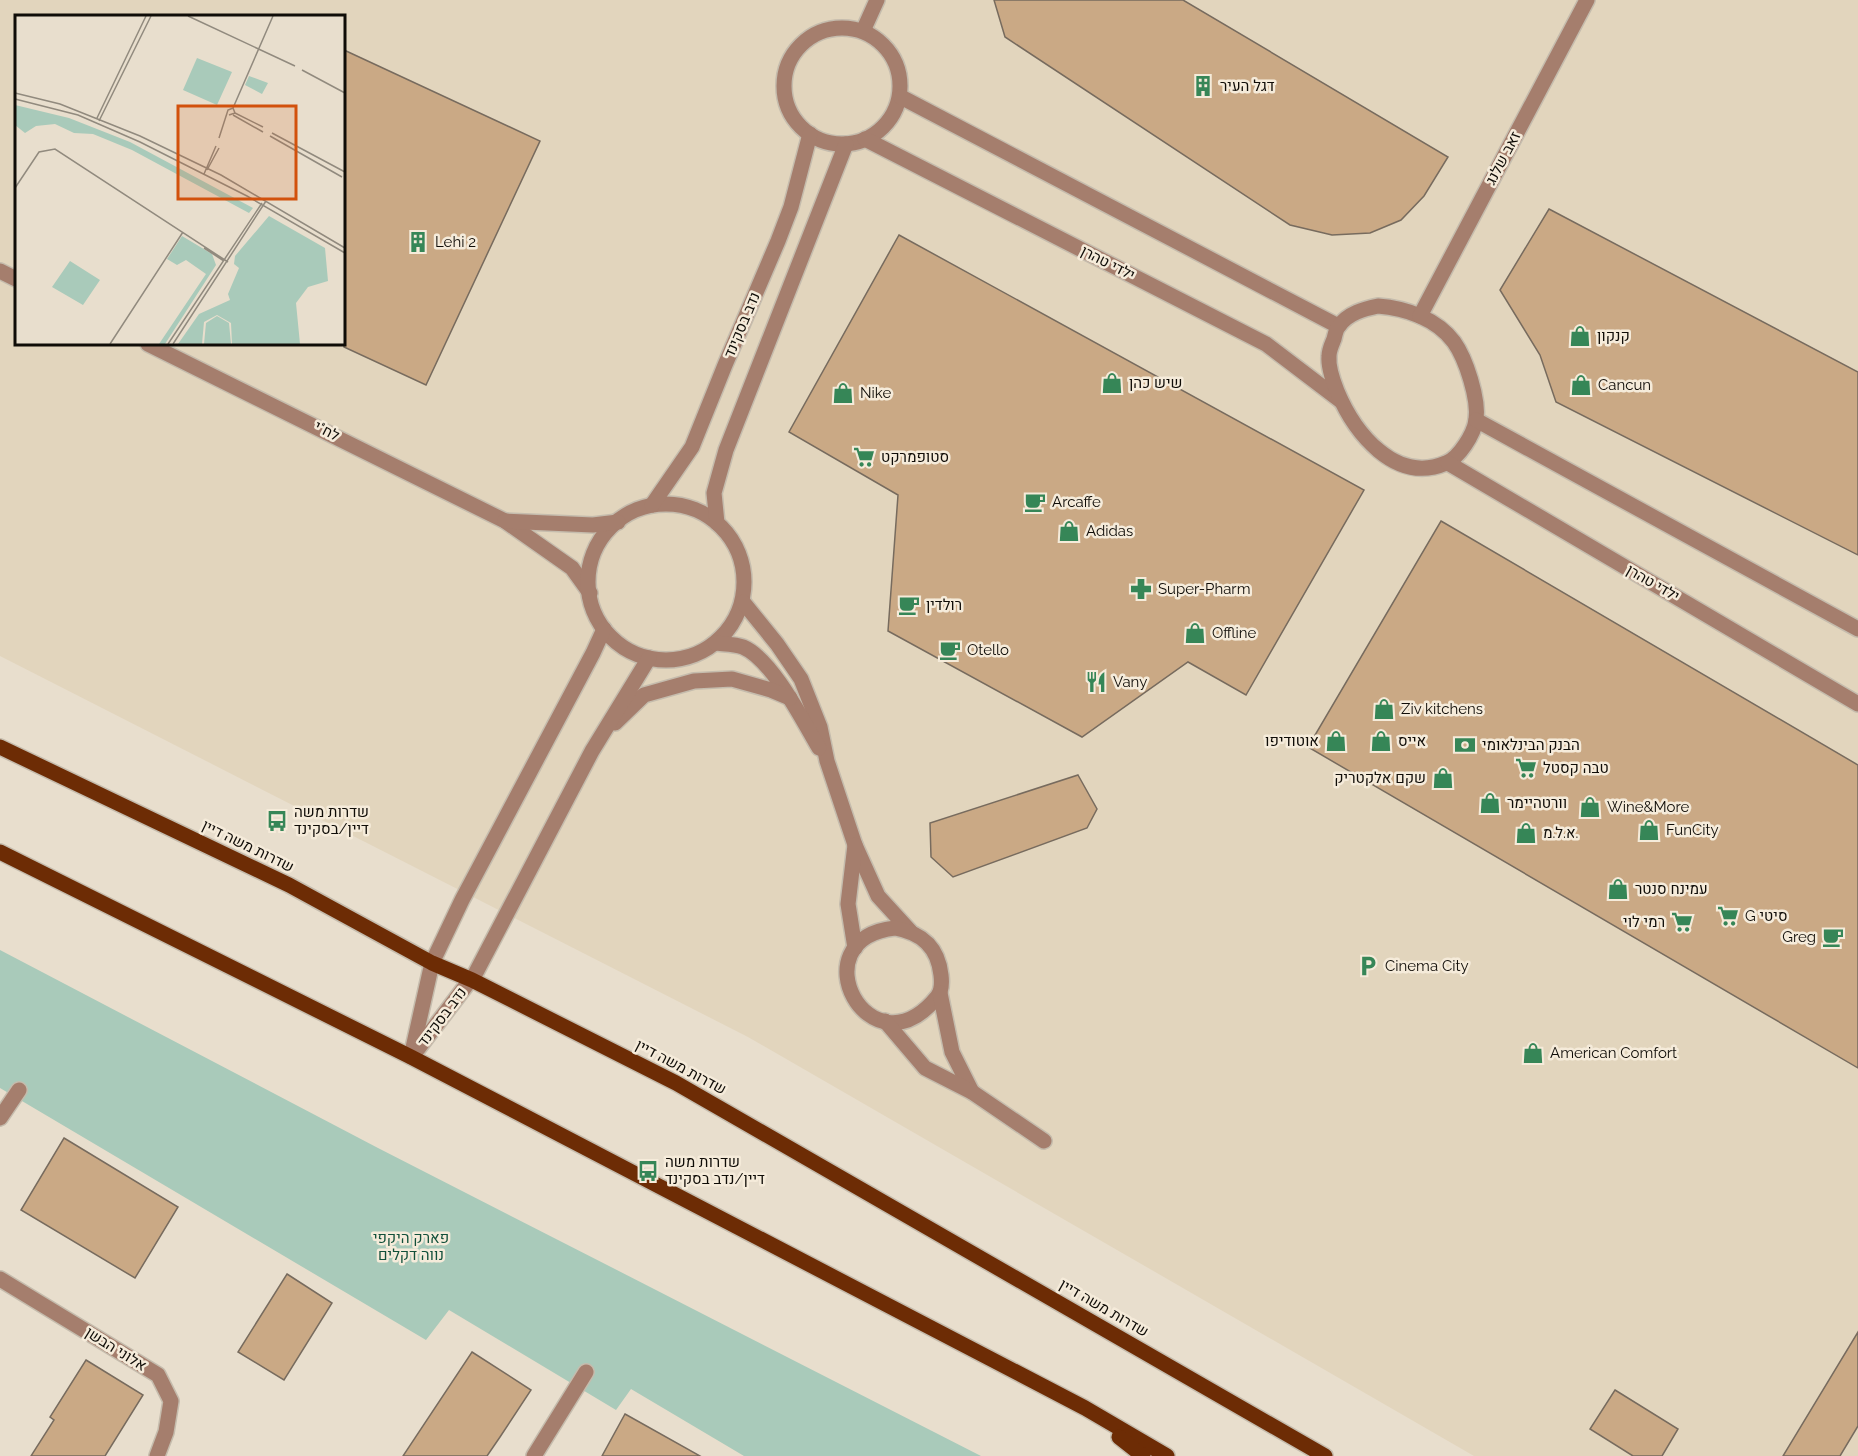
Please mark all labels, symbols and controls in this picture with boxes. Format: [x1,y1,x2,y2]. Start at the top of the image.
inset map [15,15,345,345]
building icon: דגל העיר [1191,74,1215,98]
place label: דגל העיר [1220,77,1275,95]
street label: זאב שלנג [1482,128,1524,188]
building icon: Lehi 2 [406,230,430,254]
place label: Lehi 2 [435,233,476,251]
street label: ילדי טהרן [1078,242,1138,284]
street label: נדב בסקינד [720,289,764,361]
shop icon: קנקון [1568,324,1592,348]
place label: קנקון [1597,327,1630,345]
shop icon: שיש כהן [1100,371,1124,395]
shop icon: Cancun [1569,373,1593,397]
place label: שיש כהן [1129,374,1182,392]
place label: Cancun [1598,376,1651,394]
shop icon: Nike [831,381,855,405]
place label: Nike [860,384,891,402]
street label: לח"י [311,417,343,445]
supermarket icon: סטופמרקט [852,445,876,469]
place label: סטופמרקט [881,448,949,466]
cafe icon: Arcaffe [1023,490,1047,514]
place label: Arcaffe [1052,493,1101,511]
shop icon: Adidas [1057,519,1081,543]
place label: Adidas [1086,522,1133,540]
street label: ילדי טהרן [1623,561,1683,605]
pharmacy icon: Super-Pharm [1129,577,1153,601]
place label: Super-Pharm [1158,580,1250,598]
cafe icon: רולדין [897,593,921,617]
place label: רולדין [926,596,962,614]
shop icon: Offline [1183,621,1207,645]
place label: Offline [1212,624,1257,642]
cafe icon: Otello [938,638,962,662]
place label: Otello [967,641,1009,659]
restaurant icon: Vany [1084,670,1108,694]
place label: Vany [1113,673,1147,691]
shop icon: Ziv kitchens [1372,697,1396,721]
place label: Ziv kitchens [1401,700,1483,718]
shop icon: אוטודיפו [1324,729,1348,753]
shop icon: אייס [1369,729,1393,753]
place label: אוטודיפו [1265,732,1319,750]
place label: אייס [1398,732,1426,750]
bank icon: הבנק הבינלאומי [1453,733,1477,757]
place label: הבנק הבינלאומי [1482,736,1580,754]
supermarket icon: טבה קסטל [1514,756,1538,780]
place label: טבה קסטל [1543,759,1609,777]
shop icon: שקם אלקטריק [1431,766,1455,790]
place label: שקם אלקטריק [1334,769,1426,787]
shop icon: וורטהיימר [1478,791,1502,815]
place label: וורטהיימר [1507,794,1567,812]
shop icon: Wine&More [1578,795,1602,819]
place label: Wine&More [1607,798,1689,816]
place label: שדרות משה דיין/בסקינד [294,803,369,838]
bus stop icon: שדרות משה דיין/בסקינד [265,809,289,833]
street label: שדרות משה דיין [199,816,297,876]
shop icon: FunCity [1637,818,1661,842]
shop icon: א.ל.מ. [1514,821,1538,845]
place label: FunCity [1666,821,1719,839]
place label: א.ל.מ. [1543,824,1578,842]
shop icon: עמינח סנטר [1606,877,1630,901]
place label: עמינח סנטר [1635,880,1708,898]
supermarket icon: G סיטי [1716,904,1740,928]
place label: G סיטי [1745,907,1787,925]
supermarket icon: רמי לוי [1670,910,1694,934]
place label: רמי לוי [1623,913,1665,931]
cafe icon: Greg [1821,925,1845,949]
place label: Greg [1782,928,1816,946]
parking icon: Cinema City [1356,954,1380,978]
place label: Cinema City [1385,957,1469,975]
street label: נדב בסקינד [414,984,470,1050]
street label: שדרות משה דיין [633,1036,729,1098]
shop icon: American Comfort [1521,1041,1545,1065]
place label: American Comfort [1550,1044,1677,1062]
place label: שדרות משה דיין/נדב בסקינד [665,1153,765,1188]
bus stop icon: שדרות משה דיין/נדב בסקינד [636,1159,660,1183]
park label: פארק היקפי נווה דקלים [373,1229,449,1264]
street label: שדרות משה דיין [1056,1275,1152,1341]
street label: אלוני הבשן [82,1323,150,1375]

